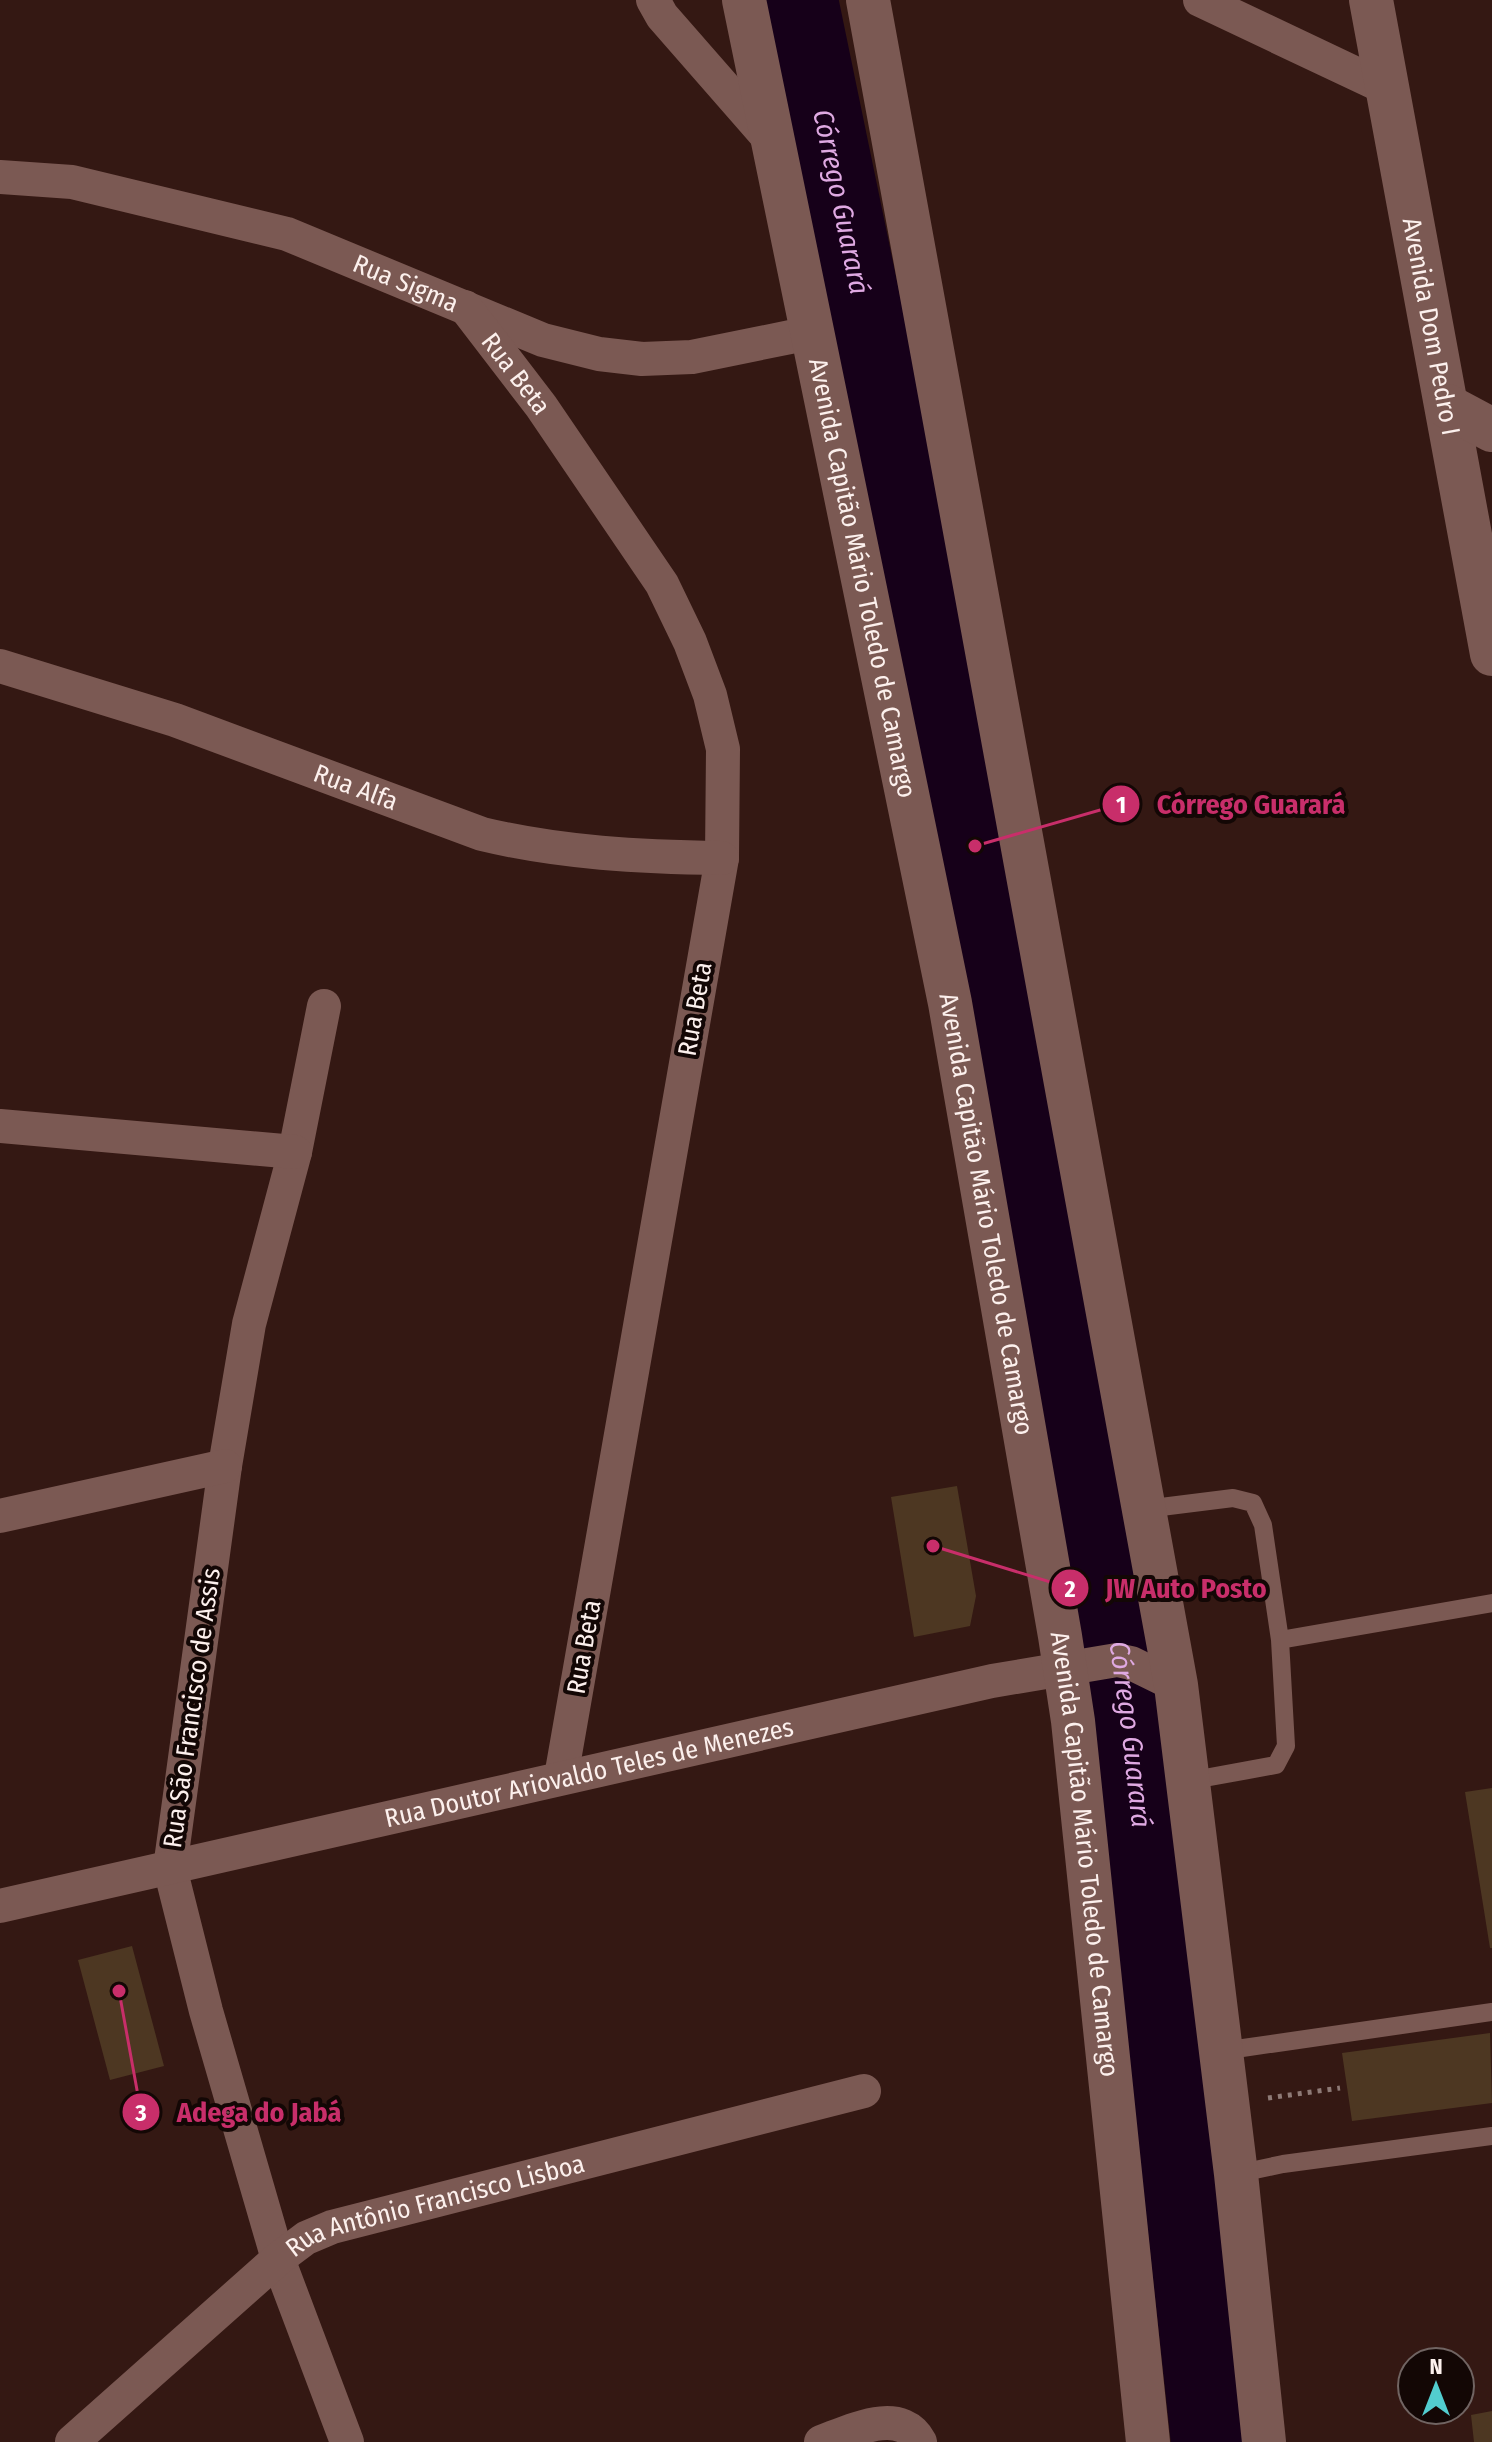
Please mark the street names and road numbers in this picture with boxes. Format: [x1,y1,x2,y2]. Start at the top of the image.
street label: Avenida Dom Pedro I [1396,215,1467,438]
street label: Rua Sigma [349,248,463,319]
street label: Rua Beta [475,327,558,420]
street label: Avenida Capitão Mário Toledo de Camargo [802,355,923,800]
street label: Rua Alfa [309,757,402,817]
street label: Rua Beta [672,960,718,1058]
street label: Avenida Capitão Mário Toledo de Camargo [933,990,1040,1437]
street label: Rua São Francisco de Assis [157,1566,227,1850]
street label: Rua Beta [561,1598,607,1696]
street label: Avenida Capitão Mário Toledo de Camargo [1044,1629,1125,2078]
street label: Rua Doutor Ariovaldo Teles de Menezes [382,1711,796,1834]
street label: Rua Antônio Francisco Lisboa [280,2148,588,2263]

